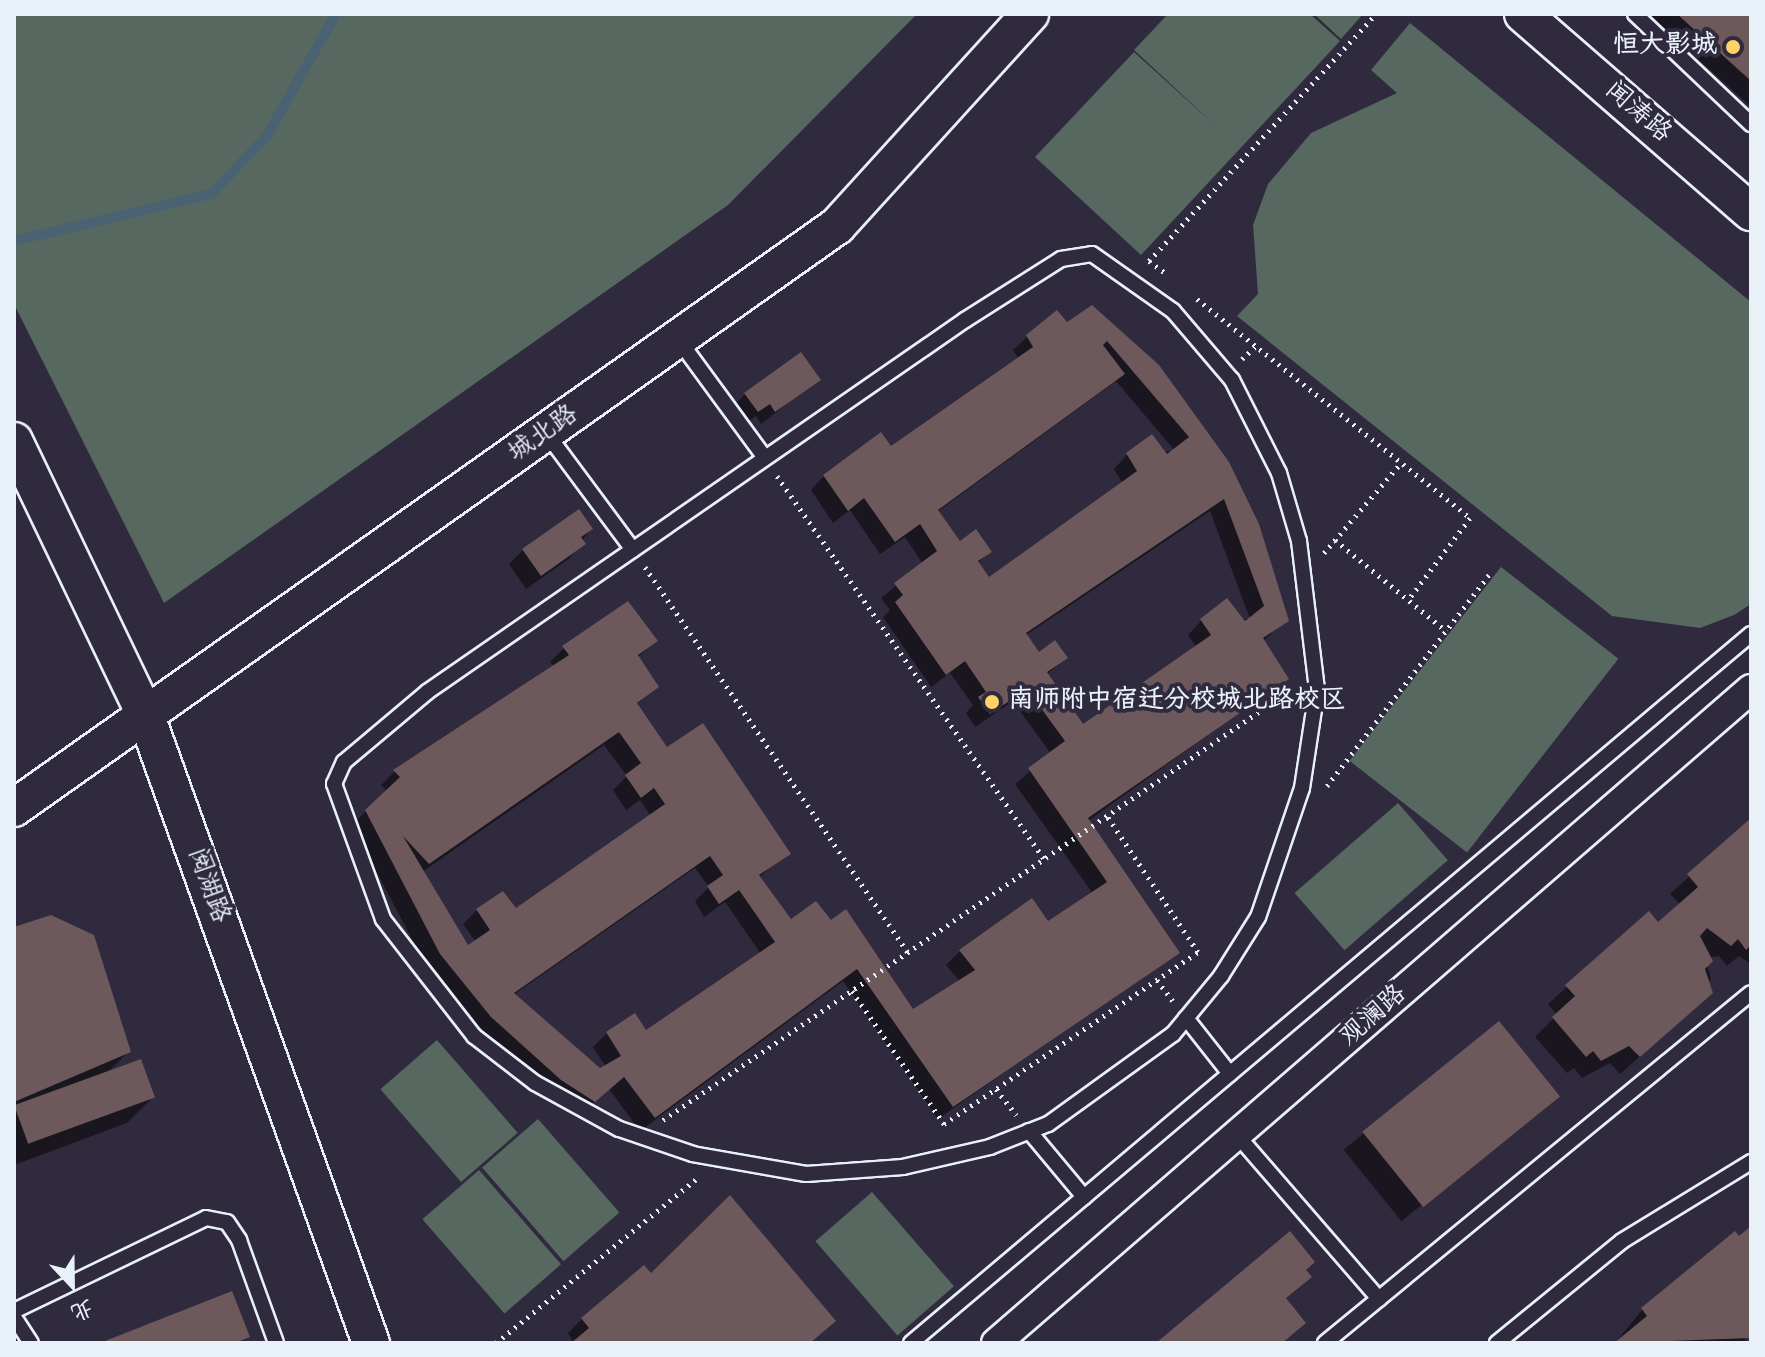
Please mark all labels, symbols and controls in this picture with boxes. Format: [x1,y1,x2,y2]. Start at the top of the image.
place label: 恒大影城 [1613,31,1717,63]
marker: 恒大影城 [1724,38,1742,56]
street label: 闻涛路 [1597,76,1677,150]
street label: 城北路 [503,400,585,470]
place label: 南师附中宿迁分校城北路校区 [1008,686,1346,718]
marker: 南师附中宿迁分校城北路校区 [983,693,1001,711]
street label: 阅湖路 [179,844,235,928]
street label: 观澜路 [1334,980,1414,1054]
north arrow [32,1245,112,1325]
text: 北 [65,1289,97,1326]

